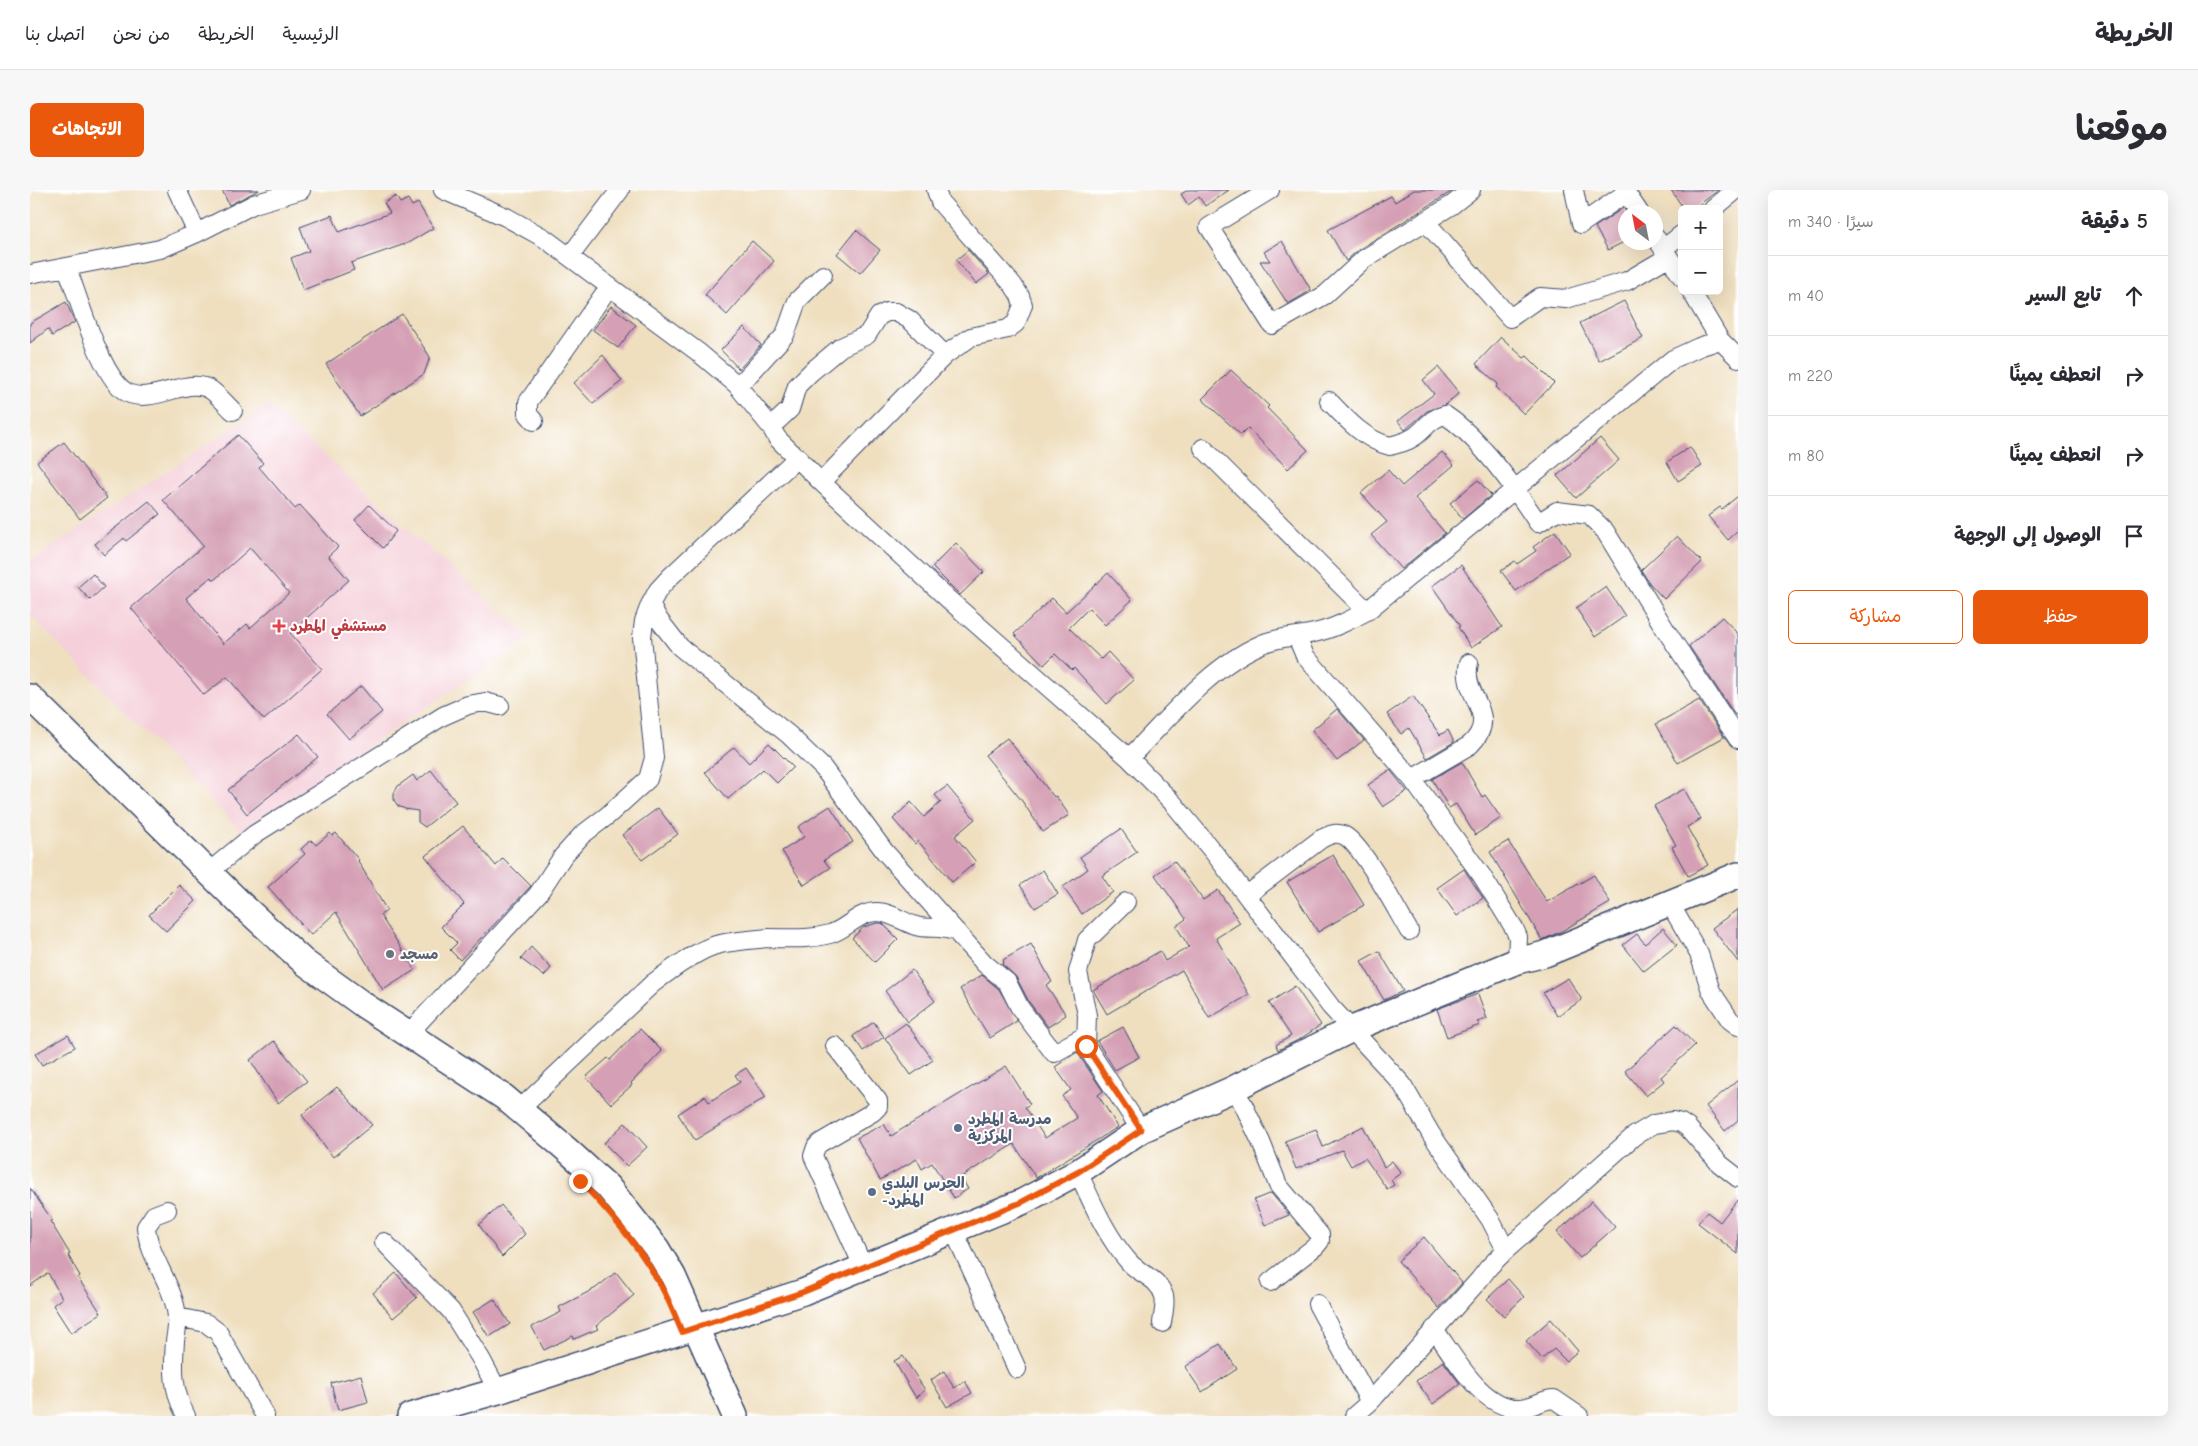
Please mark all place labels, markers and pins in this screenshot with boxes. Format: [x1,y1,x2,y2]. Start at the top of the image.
place label: مستشفي المطرد [290,617,387,640]
marker: مستشفي المطرد [272,619,286,633]
place label: مسجد [400,945,438,963]
marker: مسجد [384,948,396,960]
place label: مدرسة المطرد المركزية [968,1110,1052,1145]
marker: مدرسة المطرد المركزية [952,1122,964,1134]
place label: الحرس البلدي -المطرد [882,1174,965,1209]
marker: الحرس البلدي -المطرد [866,1186,878,1198]

